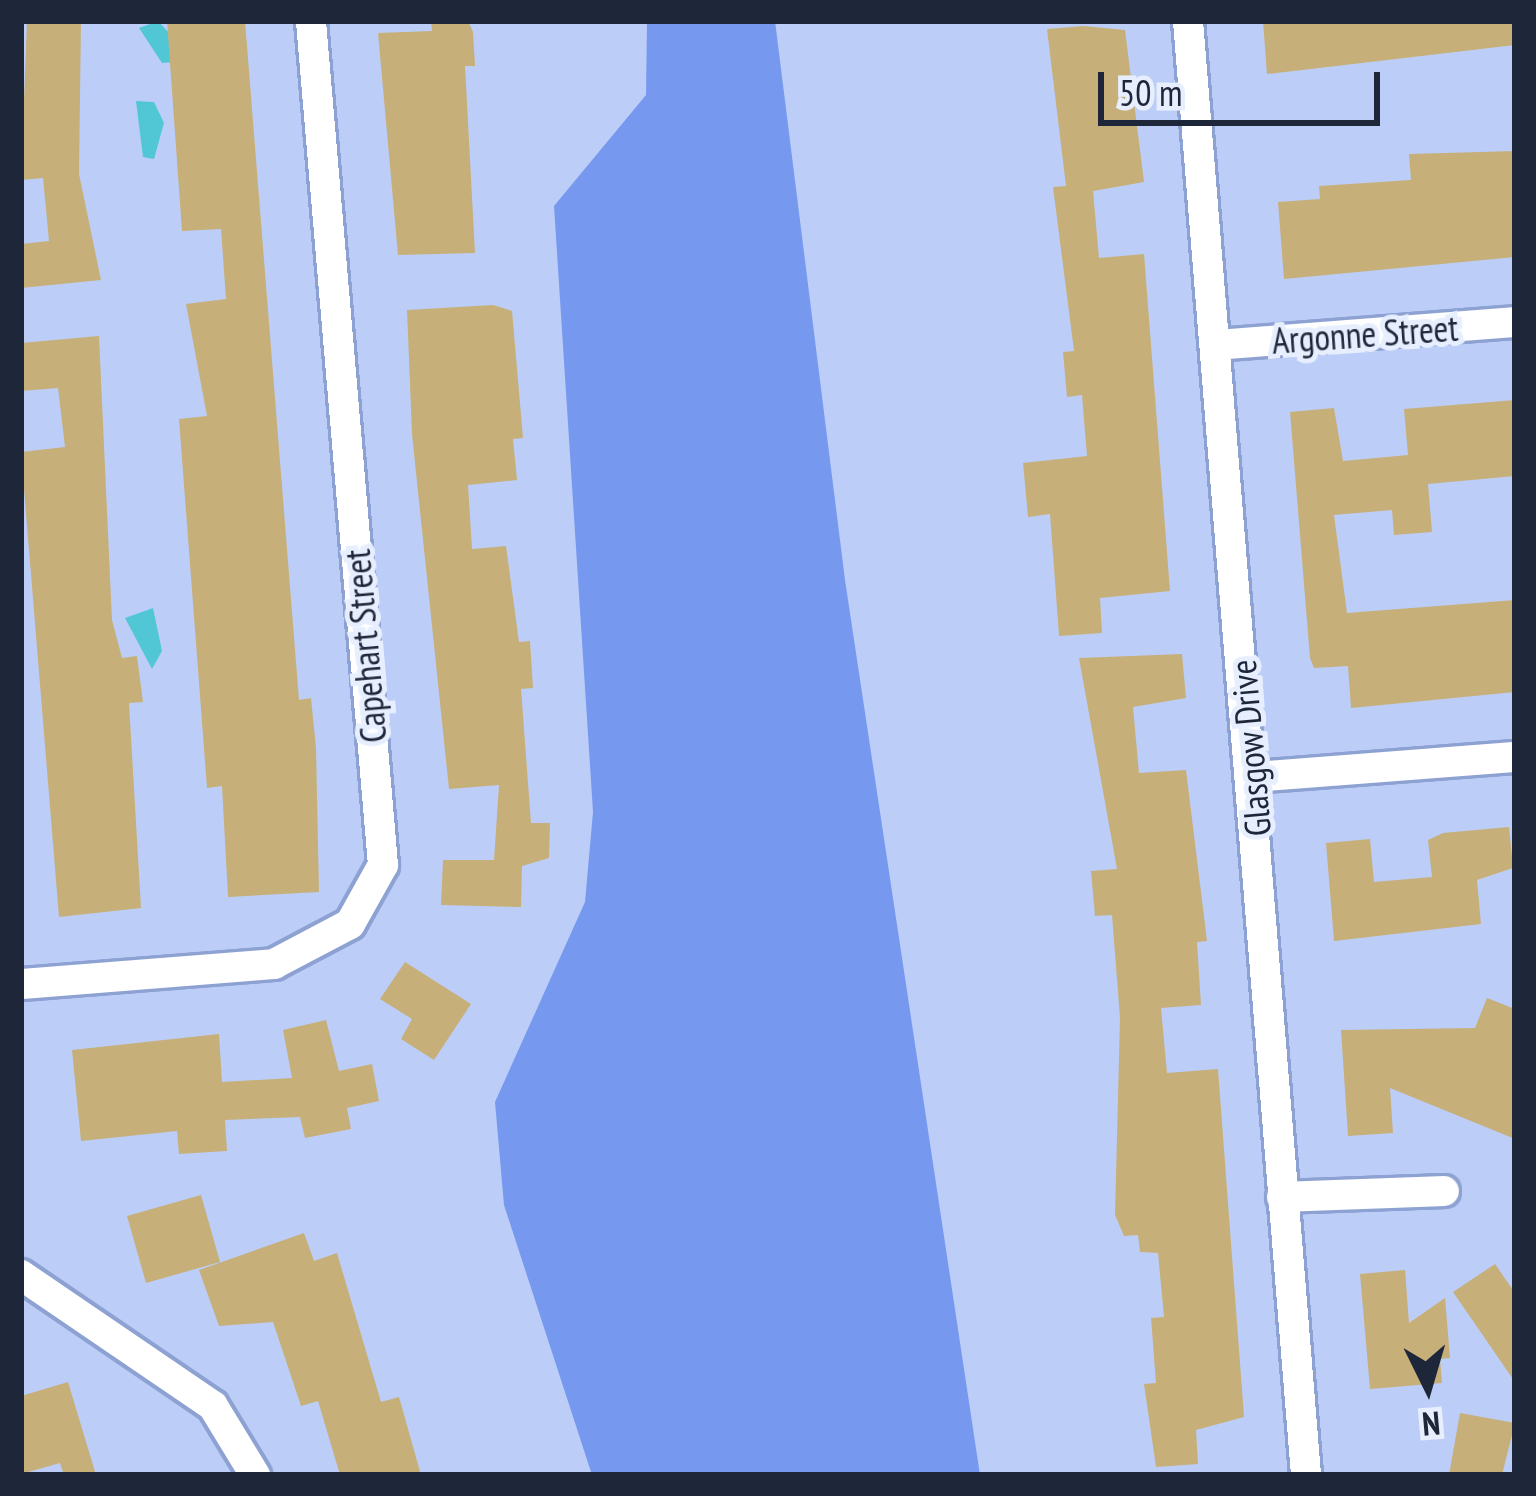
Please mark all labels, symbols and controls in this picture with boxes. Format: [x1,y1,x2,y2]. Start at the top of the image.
scale bar [1104,48,1386,122]
text: 50 m [1119,69,1182,116]
street label: Argonne Street [1270,306,1460,362]
street label: Capehart Street [335,548,395,744]
street label: Glasgow Drive [1221,658,1279,838]
north arrow [1368,1328,1488,1448]
text: N [1420,1402,1442,1447]

